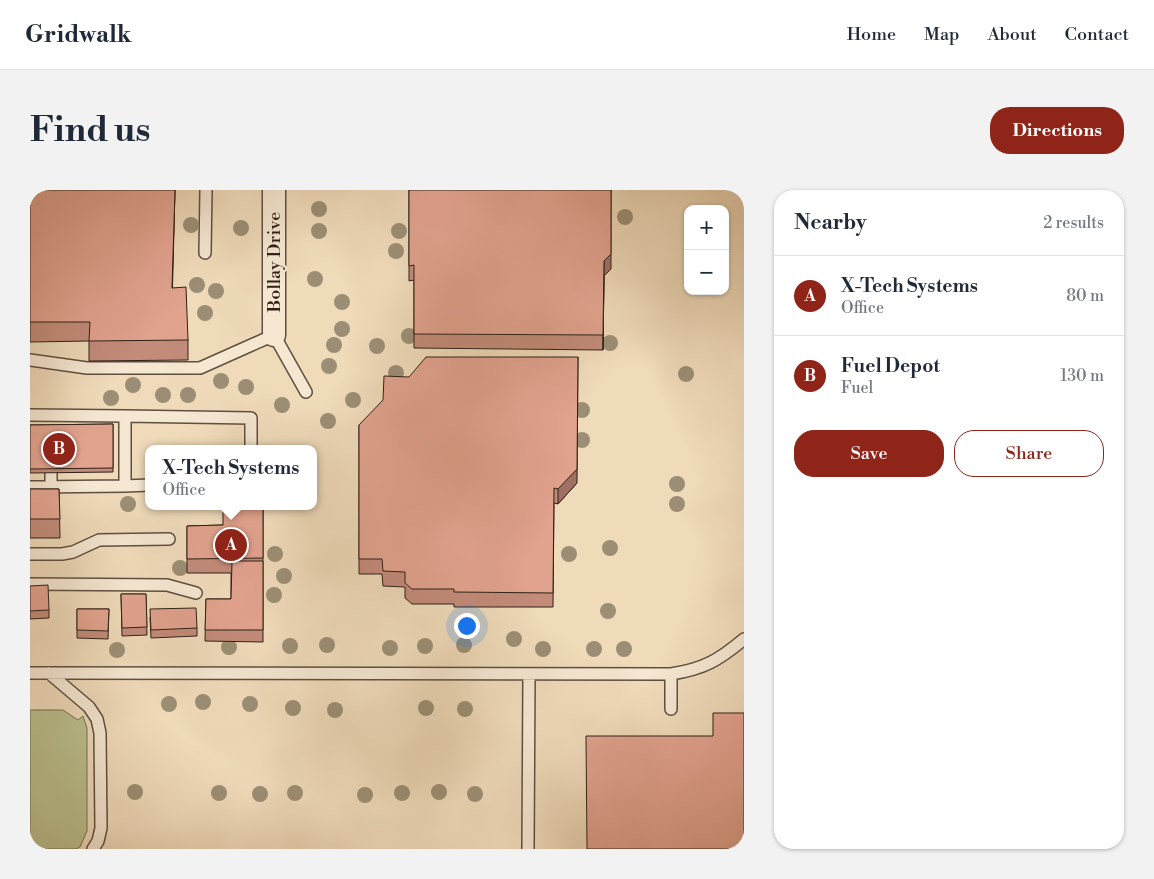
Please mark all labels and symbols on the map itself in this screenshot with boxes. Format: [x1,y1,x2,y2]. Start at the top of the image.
street label: Bollay Drive [263,212,286,313]
pin: B [43,430,75,468]
pin: A [215,526,247,564]
your location [454,613,480,639]

